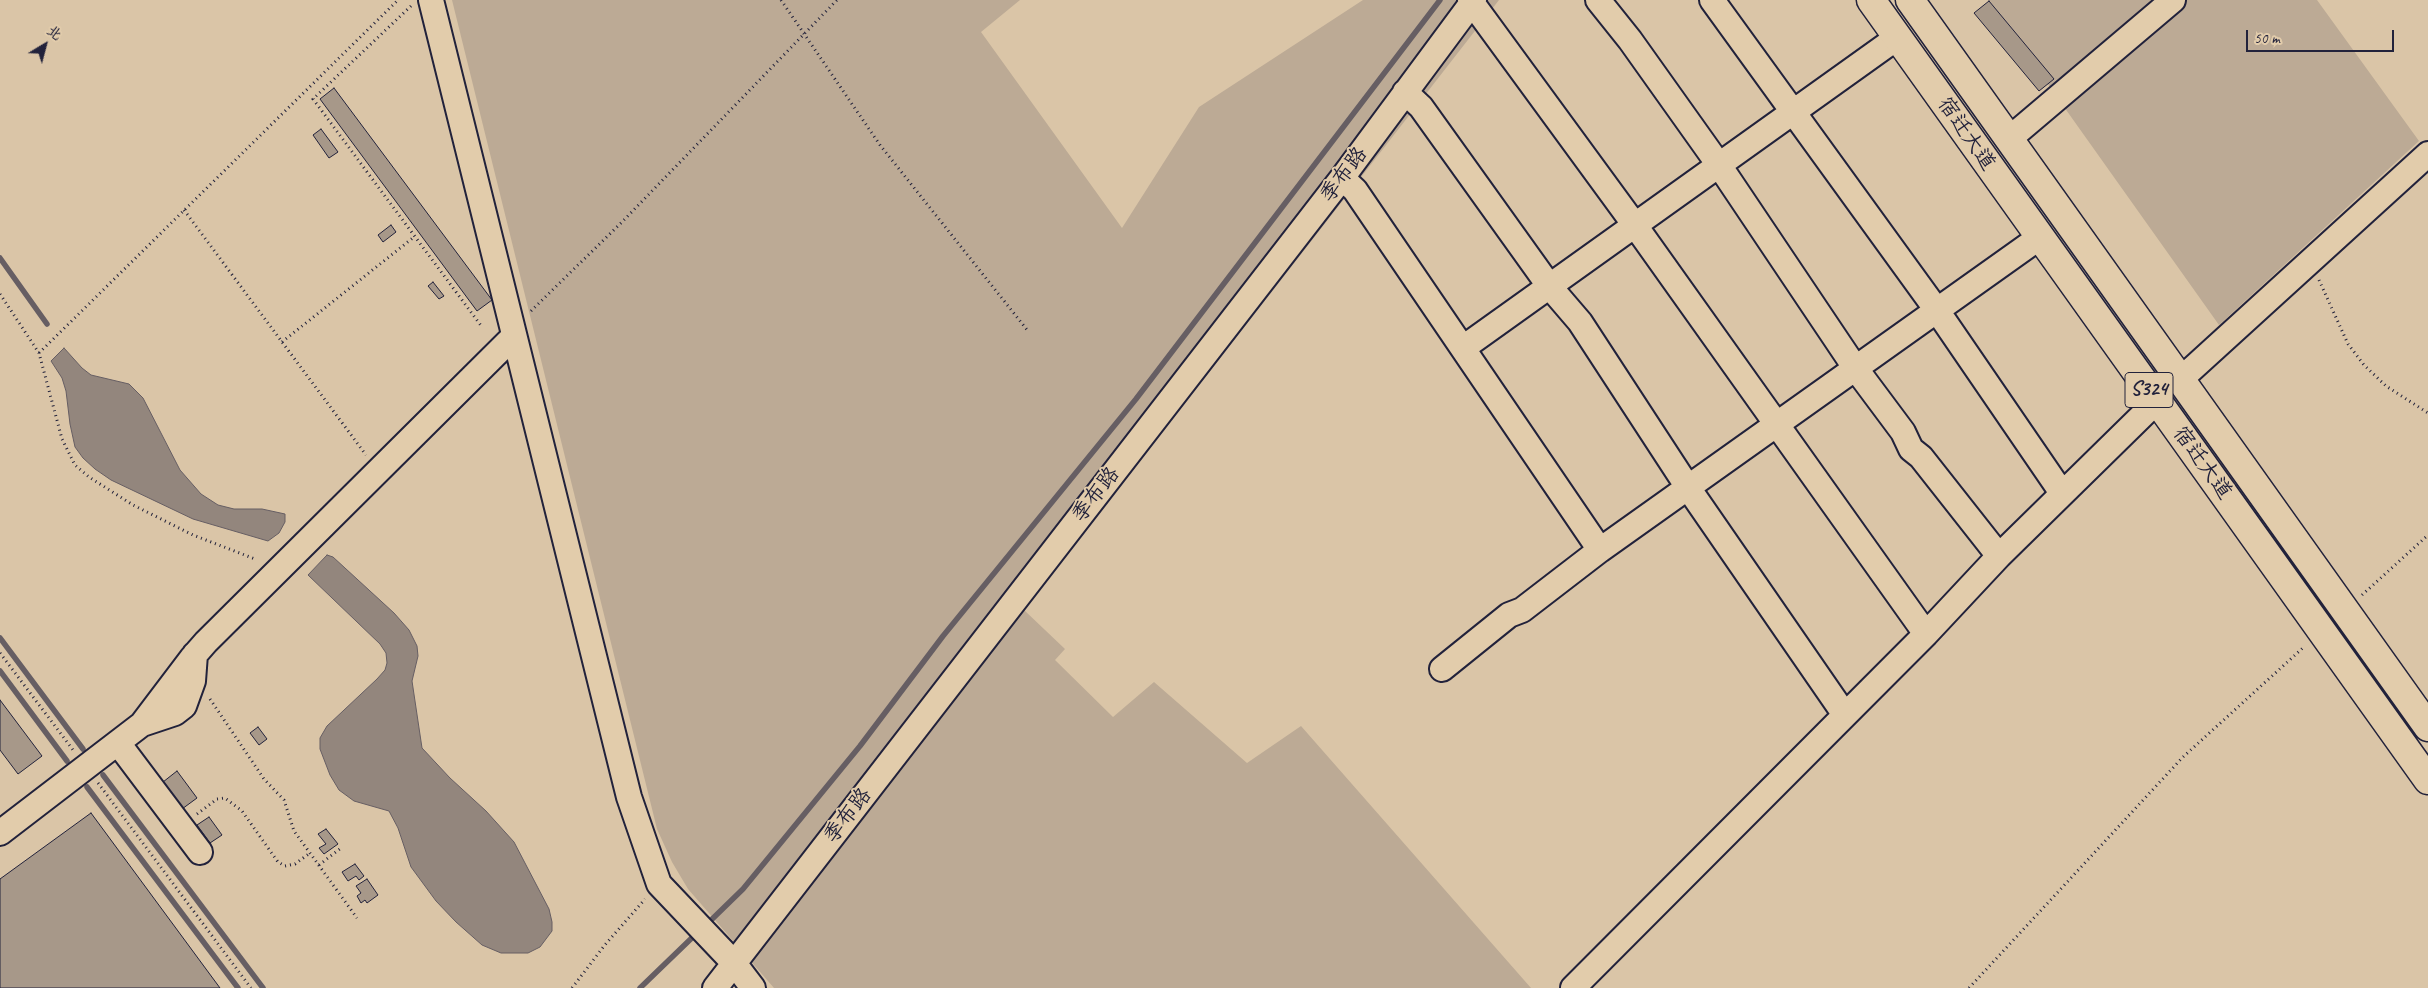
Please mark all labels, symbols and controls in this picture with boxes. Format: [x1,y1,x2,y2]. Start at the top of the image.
north arrow [20,20,70,70]
scale bar [2248,20,2396,52]
text: 北 [44,22,65,44]
text: 50 m [2254,29,2280,48]
street label: 宿迁大道 [1932,92,2000,176]
street label: 季布路 [1315,142,1373,208]
road number: S324 [2125,372,2173,408]
street label: 宿迁大道 [2167,422,2237,504]
street label: 季布路 [1067,462,1125,528]
street label: 季布路 [819,783,877,849]

